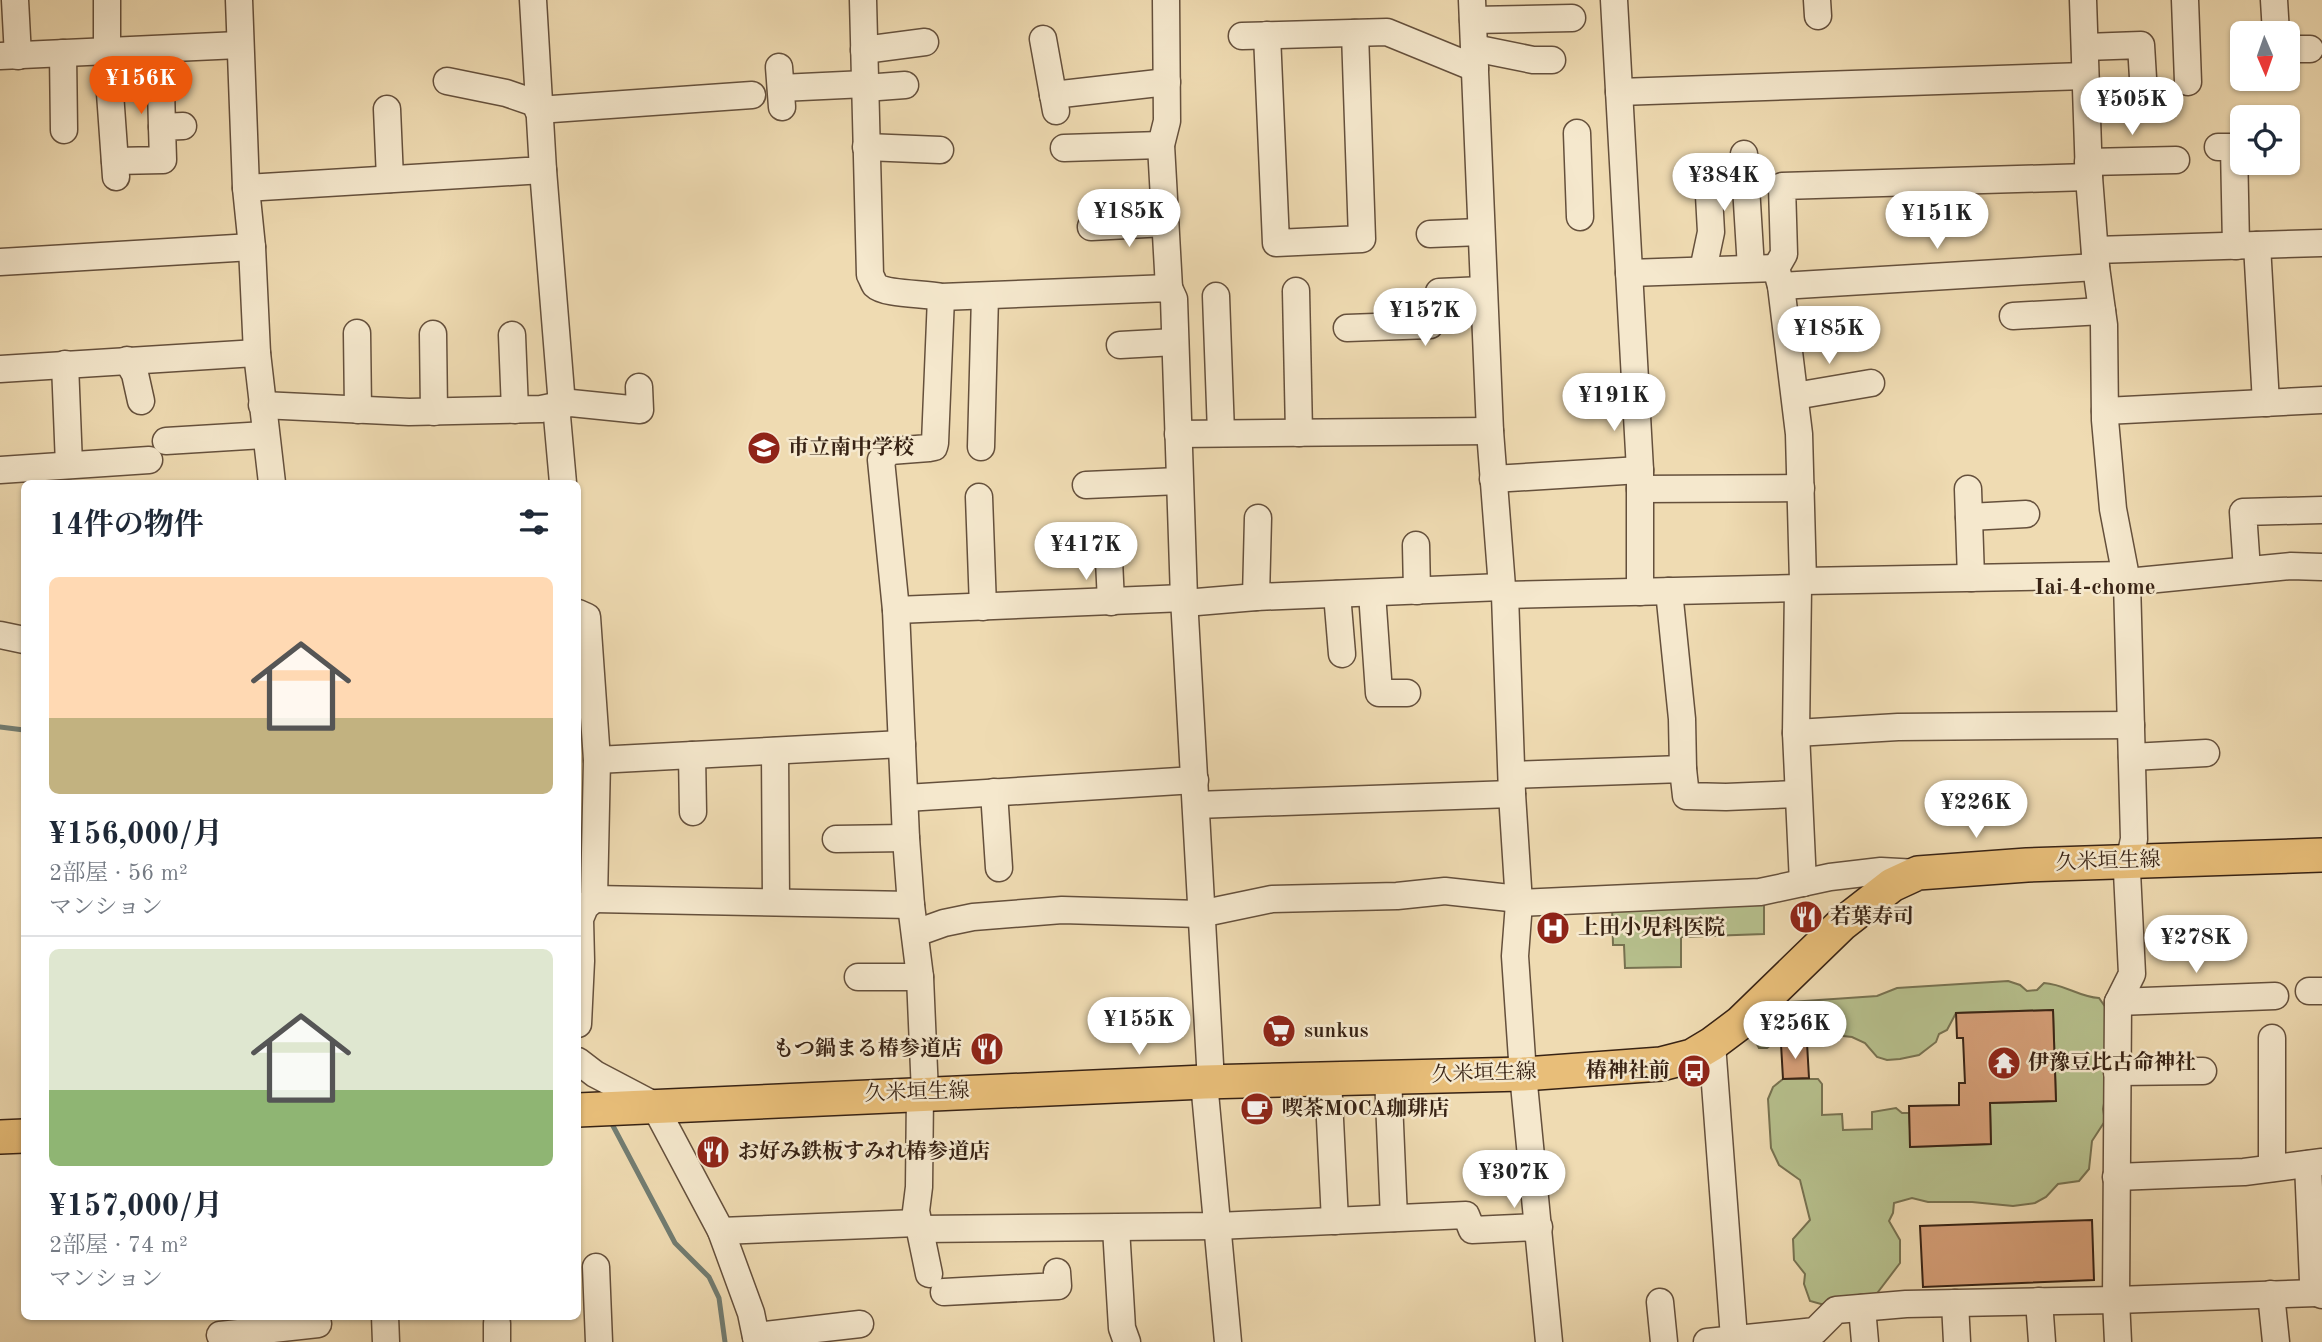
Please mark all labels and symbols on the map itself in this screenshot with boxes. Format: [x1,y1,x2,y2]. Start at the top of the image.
north arrow [2230,21,2300,91]
pin: ¥156K [92,57,190,116]
pin: ¥505K [2083,78,2181,137]
pin: ¥384K [1675,154,1773,213]
pin: ¥185K [1080,190,1178,249]
pin: ¥151K [1888,191,1986,251]
pin: ¥157K [1376,288,1474,348]
pin: ¥185K [1780,306,1878,366]
pin: ¥191K [1565,374,1663,433]
school or university icon: 市立南中学校 [745,429,783,467]
place label: 市立南中学校 [788,436,914,459]
pin: ¥417K [1037,522,1135,582]
district label: Iai 4-chome [2034,576,2156,599]
pin: ¥226K [1927,780,2025,840]
street label: 久米垣生線 [2055,848,2161,874]
restaurant icon: 若葉寿司 [1787,898,1825,936]
place label: 若葉寿司 [1830,905,1914,928]
hospital icon: 上田小児科医院 [1534,909,1572,947]
place label: 上田小児科医院 [1578,916,1725,939]
pin: ¥278K [2147,916,2245,975]
pin: ¥155K [1090,998,1188,1057]
pin: ¥256K [1746,1002,1844,1061]
supermarket icon: sunkus [1260,1012,1298,1050]
place label: sunkus [1304,1021,1369,1042]
restaurant icon: もつ鍋まる椿参道店 [968,1030,1006,1068]
place label: もつ鍋まる椿参道店 [773,1036,962,1060]
temple icon: 伊豫豆比古命神社 [1985,1044,2023,1082]
place label: 伊豫豆比古命神社 [2028,1050,2196,1074]
bus stop icon: 椿神社前 [1675,1052,1713,1090]
place label: 椿神社前 [1586,1059,1670,1082]
street label: 久米垣生線 [1431,1060,1537,1086]
street label: 久米垣生線 [864,1079,970,1105]
cafe icon: 喫茶MOCA珈琲店 [1238,1090,1276,1128]
place label: 喫茶MOCA珈琲店 [1282,1097,1449,1120]
restaurant icon: お好み鉄板すみれ椿参道店 [694,1133,732,1171]
place label: お好み鉄板すみれ椿参道店 [738,1139,990,1163]
pin: ¥307K [1465,1150,1563,1210]

